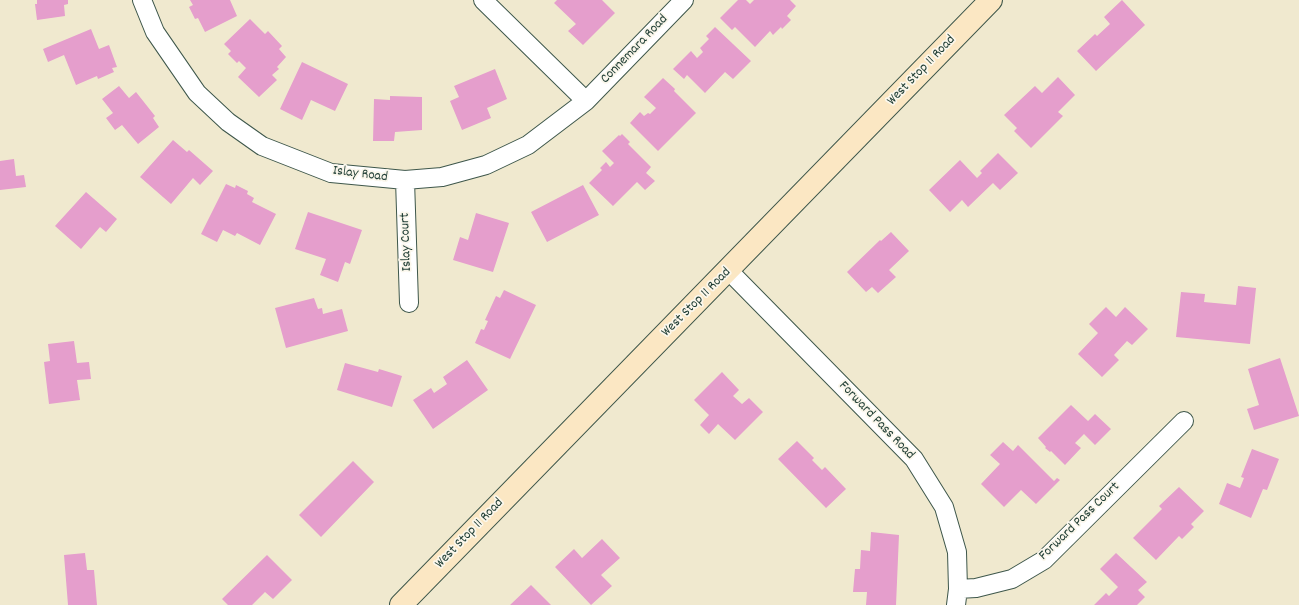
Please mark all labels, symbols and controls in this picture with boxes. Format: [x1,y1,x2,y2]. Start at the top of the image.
street label: Connemara Road [598,12,672,88]
street label: West Stop 11 Road [884,32,960,110]
street label: Islay Road [332,163,388,187]
street label: Islay Court [398,212,416,272]
street label: West Stop 11 Road [659,265,735,341]
street label: Forward Pass Road [834,378,918,464]
street label: Forward Pass Court [1036,479,1124,565]
street label: West Stop 11 Road [432,495,508,573]

